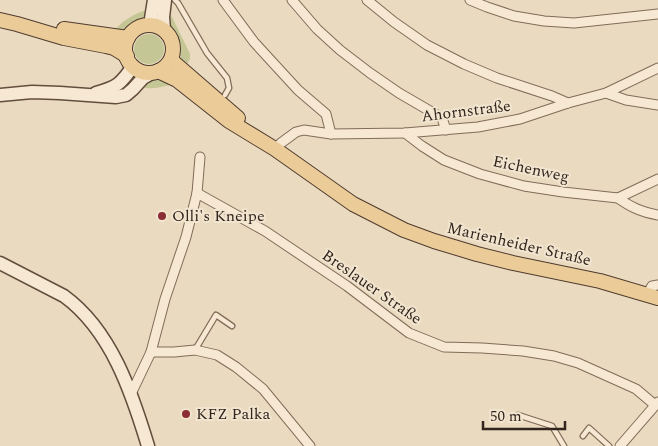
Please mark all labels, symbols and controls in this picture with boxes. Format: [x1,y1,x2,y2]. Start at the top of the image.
street label: Ahornstraße [420,94,512,128]
street label: Eichenweg [490,149,572,189]
place label: Olli's Kneipe [172,204,265,228]
marker: Olli's Kneipe [156,210,168,222]
street label: Marienheider Straße [445,216,593,272]
street label: Breslauer Straße [317,244,427,330]
scale bar [483,398,566,430]
place label: KFZ Palka [196,402,271,426]
text: 50 m [490,405,522,428]
marker: KFZ Palka [180,408,192,420]

